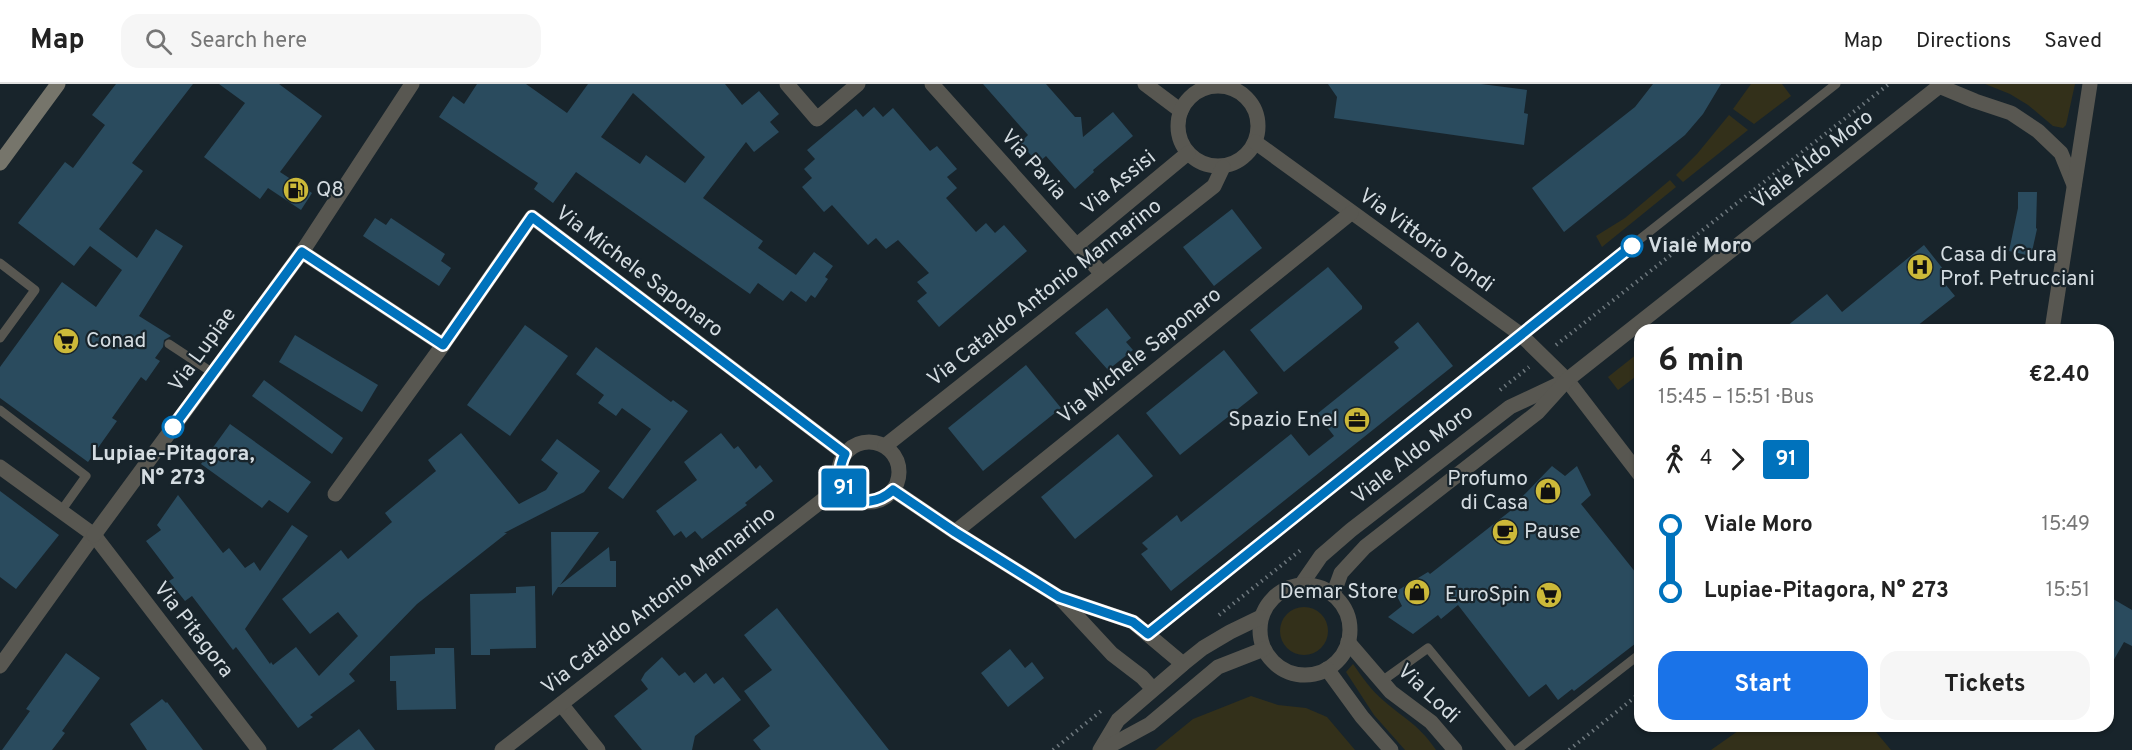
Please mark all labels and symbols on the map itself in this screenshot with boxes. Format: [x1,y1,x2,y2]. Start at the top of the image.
street label: Viale Aldo Moro [1747,104,1879,216]
street label: Via Pavia [994,124,1072,206]
street label: Via Assisi [1076,145,1162,221]
fuel station icon: Q8 [281,175,311,205]
place label: Q8 [316,177,344,204]
street label: Via Vittorio Tondi [1353,183,1499,299]
street label: Via Cataldo Antonio Mannarino [922,193,1168,393]
street label: Via Michele Saponaro [550,200,728,344]
place label: Viale Moro [1648,233,1752,260]
marker: Viale Moro [1621,235,1643,257]
place label: Casa di Cura Prof. Petrucciani [1940,242,2095,293]
hospital icon: Casa di Cura Prof. Petrucciani [1905,252,1935,282]
street label: Via Michele Saponaro [1053,282,1227,430]
street label: Via Lupiae [163,302,243,398]
supermarket icon: Conad [51,326,81,356]
place label: Conad [86,328,146,355]
street label: Viale Aldo Moro [1347,399,1479,511]
office icon: Spazio Enel [1342,405,1372,435]
place label: Spazio Enel [1228,407,1338,434]
marker: Lupiae-Pitagora, N° 273 [162,416,184,438]
place label: Lupiae-Pitagora, N° 273 [91,441,255,492]
place label: Profumo di Casa [1447,466,1528,517]
line badge: 91 [817,468,871,508]
shop icon: Profumo di Casa [1533,476,1563,506]
street label: Via Cataldo Antonio Mannarino [536,501,782,701]
cafe icon: Pause [1490,517,1520,547]
place label: Pause [1524,519,1581,546]
street label: Via Pitagora [147,576,239,684]
shop icon: Demar Store [1402,577,1432,607]
place label: Demar Store [1279,579,1398,606]
supermarket icon: EuroSpin [1534,580,1564,610]
place label: EuroSpin [1445,582,1530,609]
street label: Via Lodi [1391,658,1465,730]

